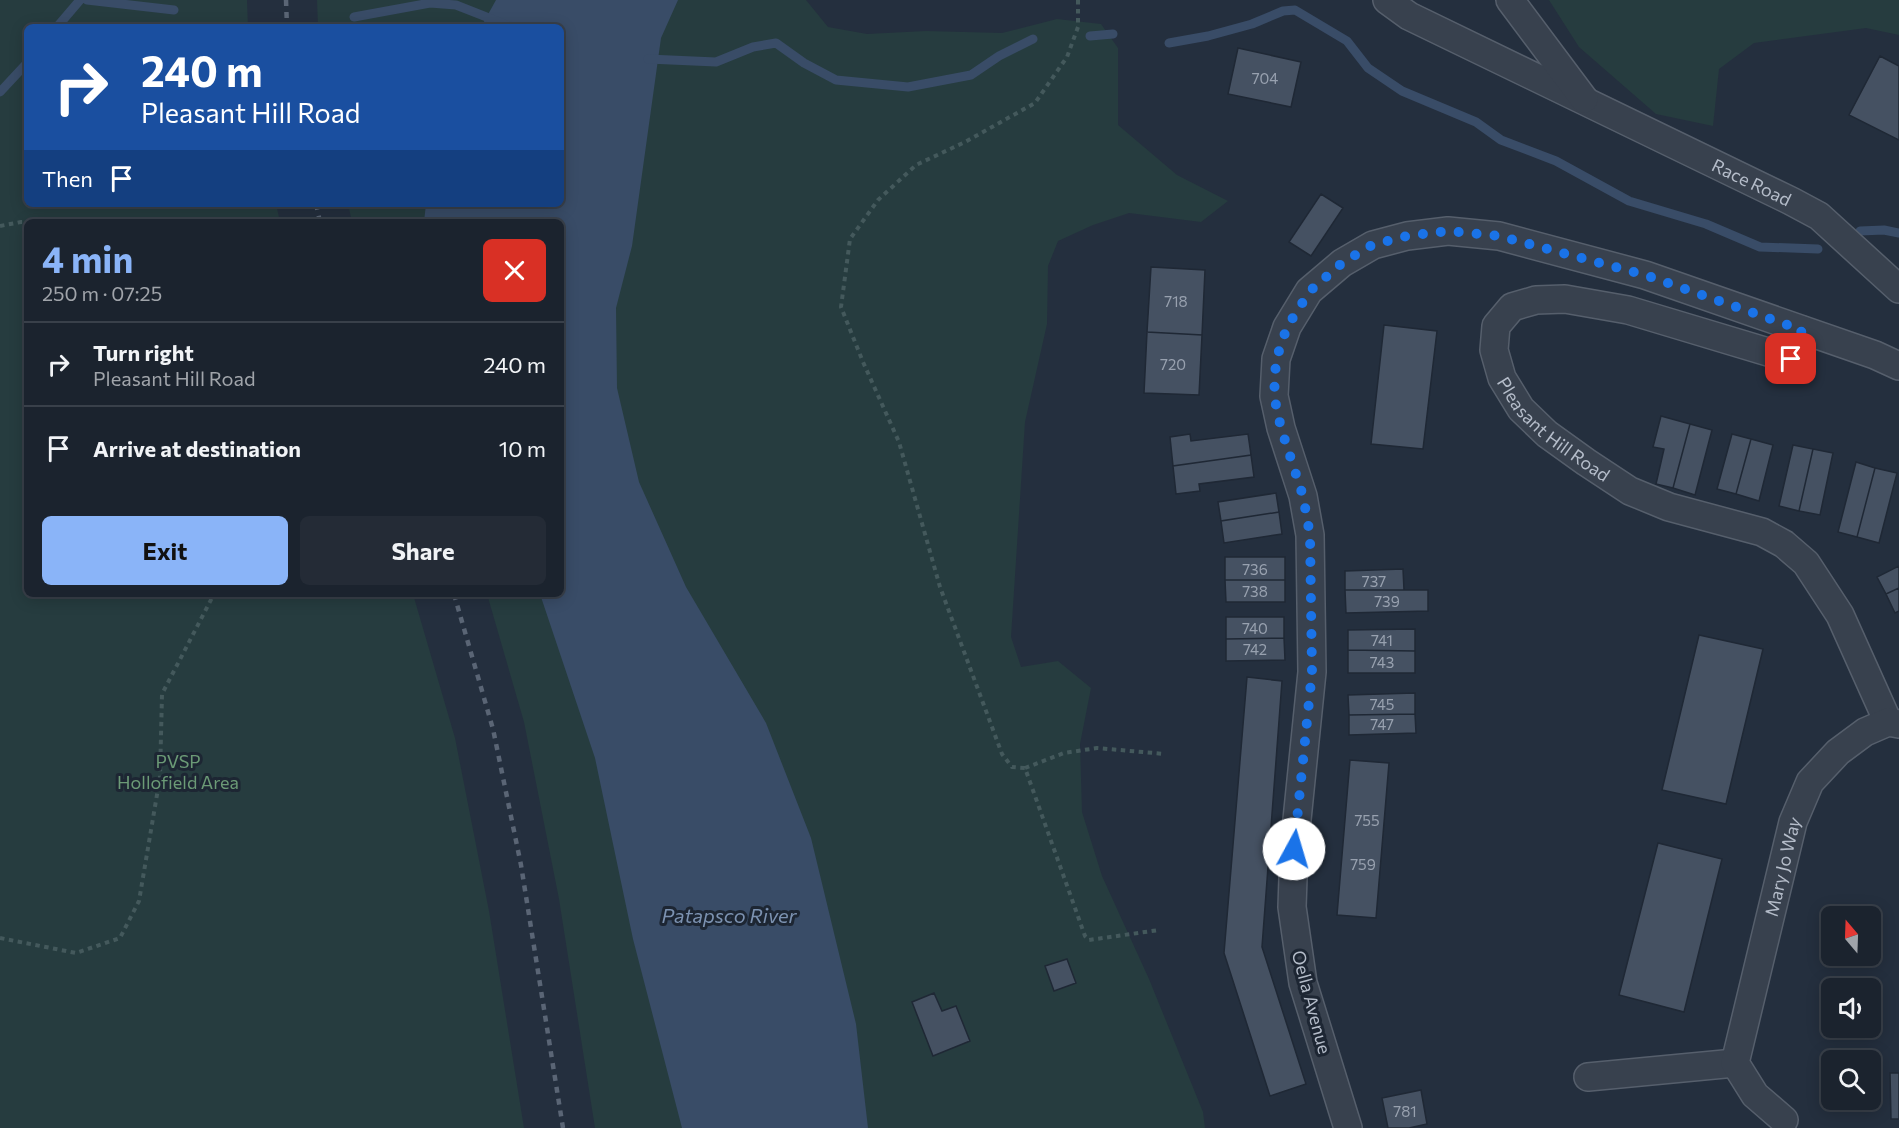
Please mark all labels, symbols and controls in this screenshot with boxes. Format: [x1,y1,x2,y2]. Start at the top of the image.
text: 240 m [141,44,263,96]
icon: right [42,48,120,126]
house number: 704 [1252,69,1278,87]
text: Pleasant Hill Road [141,96,360,129]
street label: Race Road [1709,153,1795,210]
icon: arrive [105,162,138,195]
text: Then [42,165,93,192]
text: 4 min [42,236,133,280]
button: close [483,239,546,302]
text: 250 m · 07:25 [42,281,162,305]
house number: 718 [1164,292,1188,310]
pin [1765,333,1816,384]
text: Turn right [93,339,194,366]
icon: arrive [1774,342,1807,375]
icon: right [42,348,75,381]
text: 240 m [483,351,546,378]
house number: 720 [1160,355,1186,373]
text: Pleasant Hill Road [93,366,256,390]
street label: Pleasant Hill Road [1493,373,1614,486]
icon: arrive [42,432,75,465]
text: Arrive at destination [93,435,301,462]
text: 10 m [499,435,546,462]
button: Exit [42,516,288,585]
button: Share [300,516,546,585]
house number: 736 [1242,560,1268,578]
house number: 737 [1362,572,1386,590]
house number: 738 [1242,582,1268,600]
house number: 739 [1374,592,1400,610]
house number: 740 [1242,619,1268,637]
house number: 741 [1371,631,1393,649]
house number: 742 [1243,640,1267,658]
house number: 743 [1370,653,1394,671]
house number: 745 [1370,695,1394,713]
house number: 747 [1370,715,1394,733]
park label: PVSP Hollofield Area [117,750,239,793]
house number: 755 [1354,811,1380,829]
street label: Mary Jo Way [1760,813,1805,919]
position arrow [1262,817,1326,881]
house number: 759 [1350,855,1376,873]
water label: Patapsco River [661,903,798,927]
north arrow [1821,906,1881,966]
map controls [1821,906,1881,1110]
street label: Oella Avenue [1288,948,1336,1056]
button: sound [1821,978,1881,1038]
button: search [1821,1050,1881,1110]
house number: 781 [1393,1102,1417,1120]

